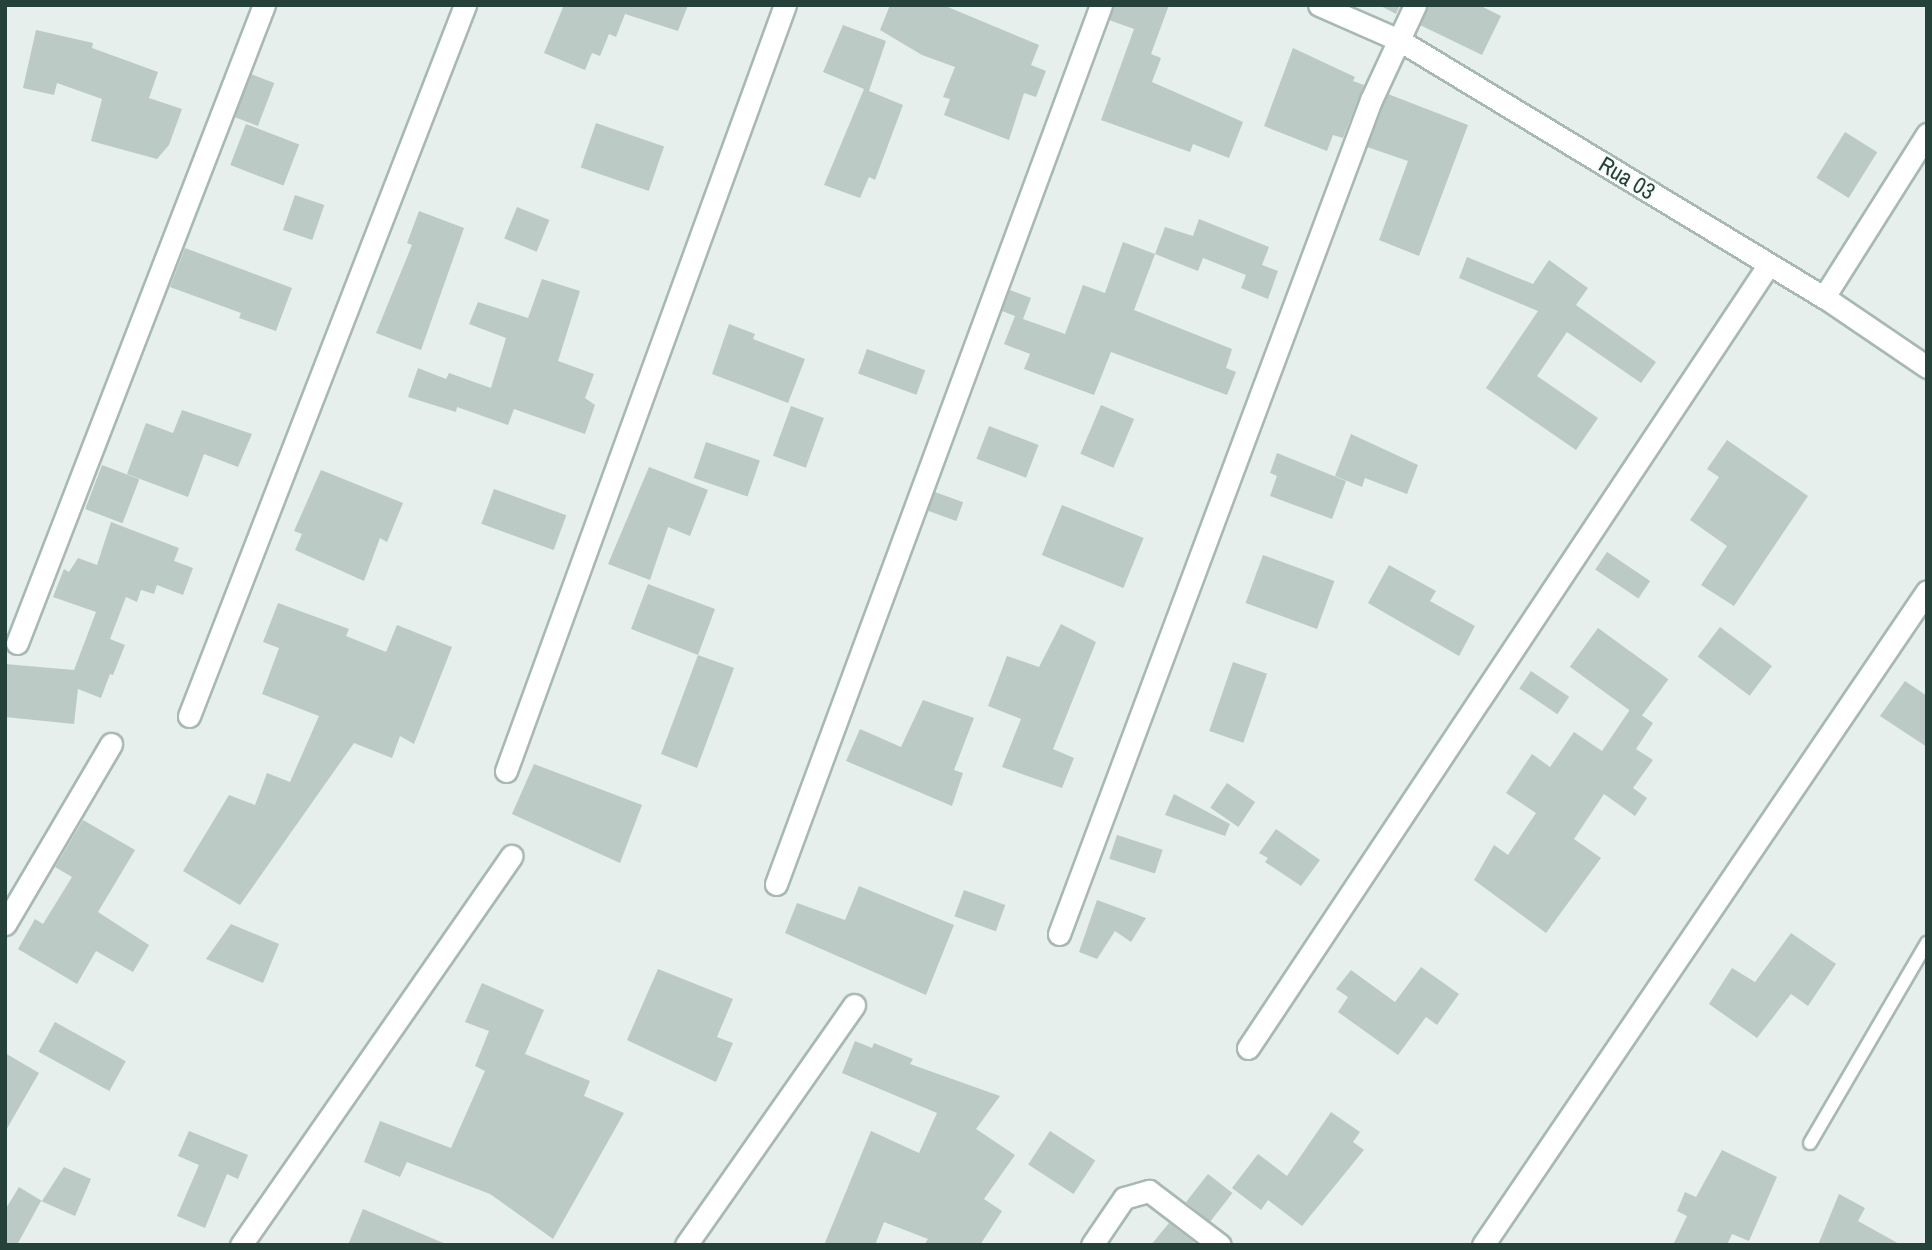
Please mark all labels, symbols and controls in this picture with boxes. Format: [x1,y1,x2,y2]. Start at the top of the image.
street label: Rua 03 [1594,151,1660,205]

